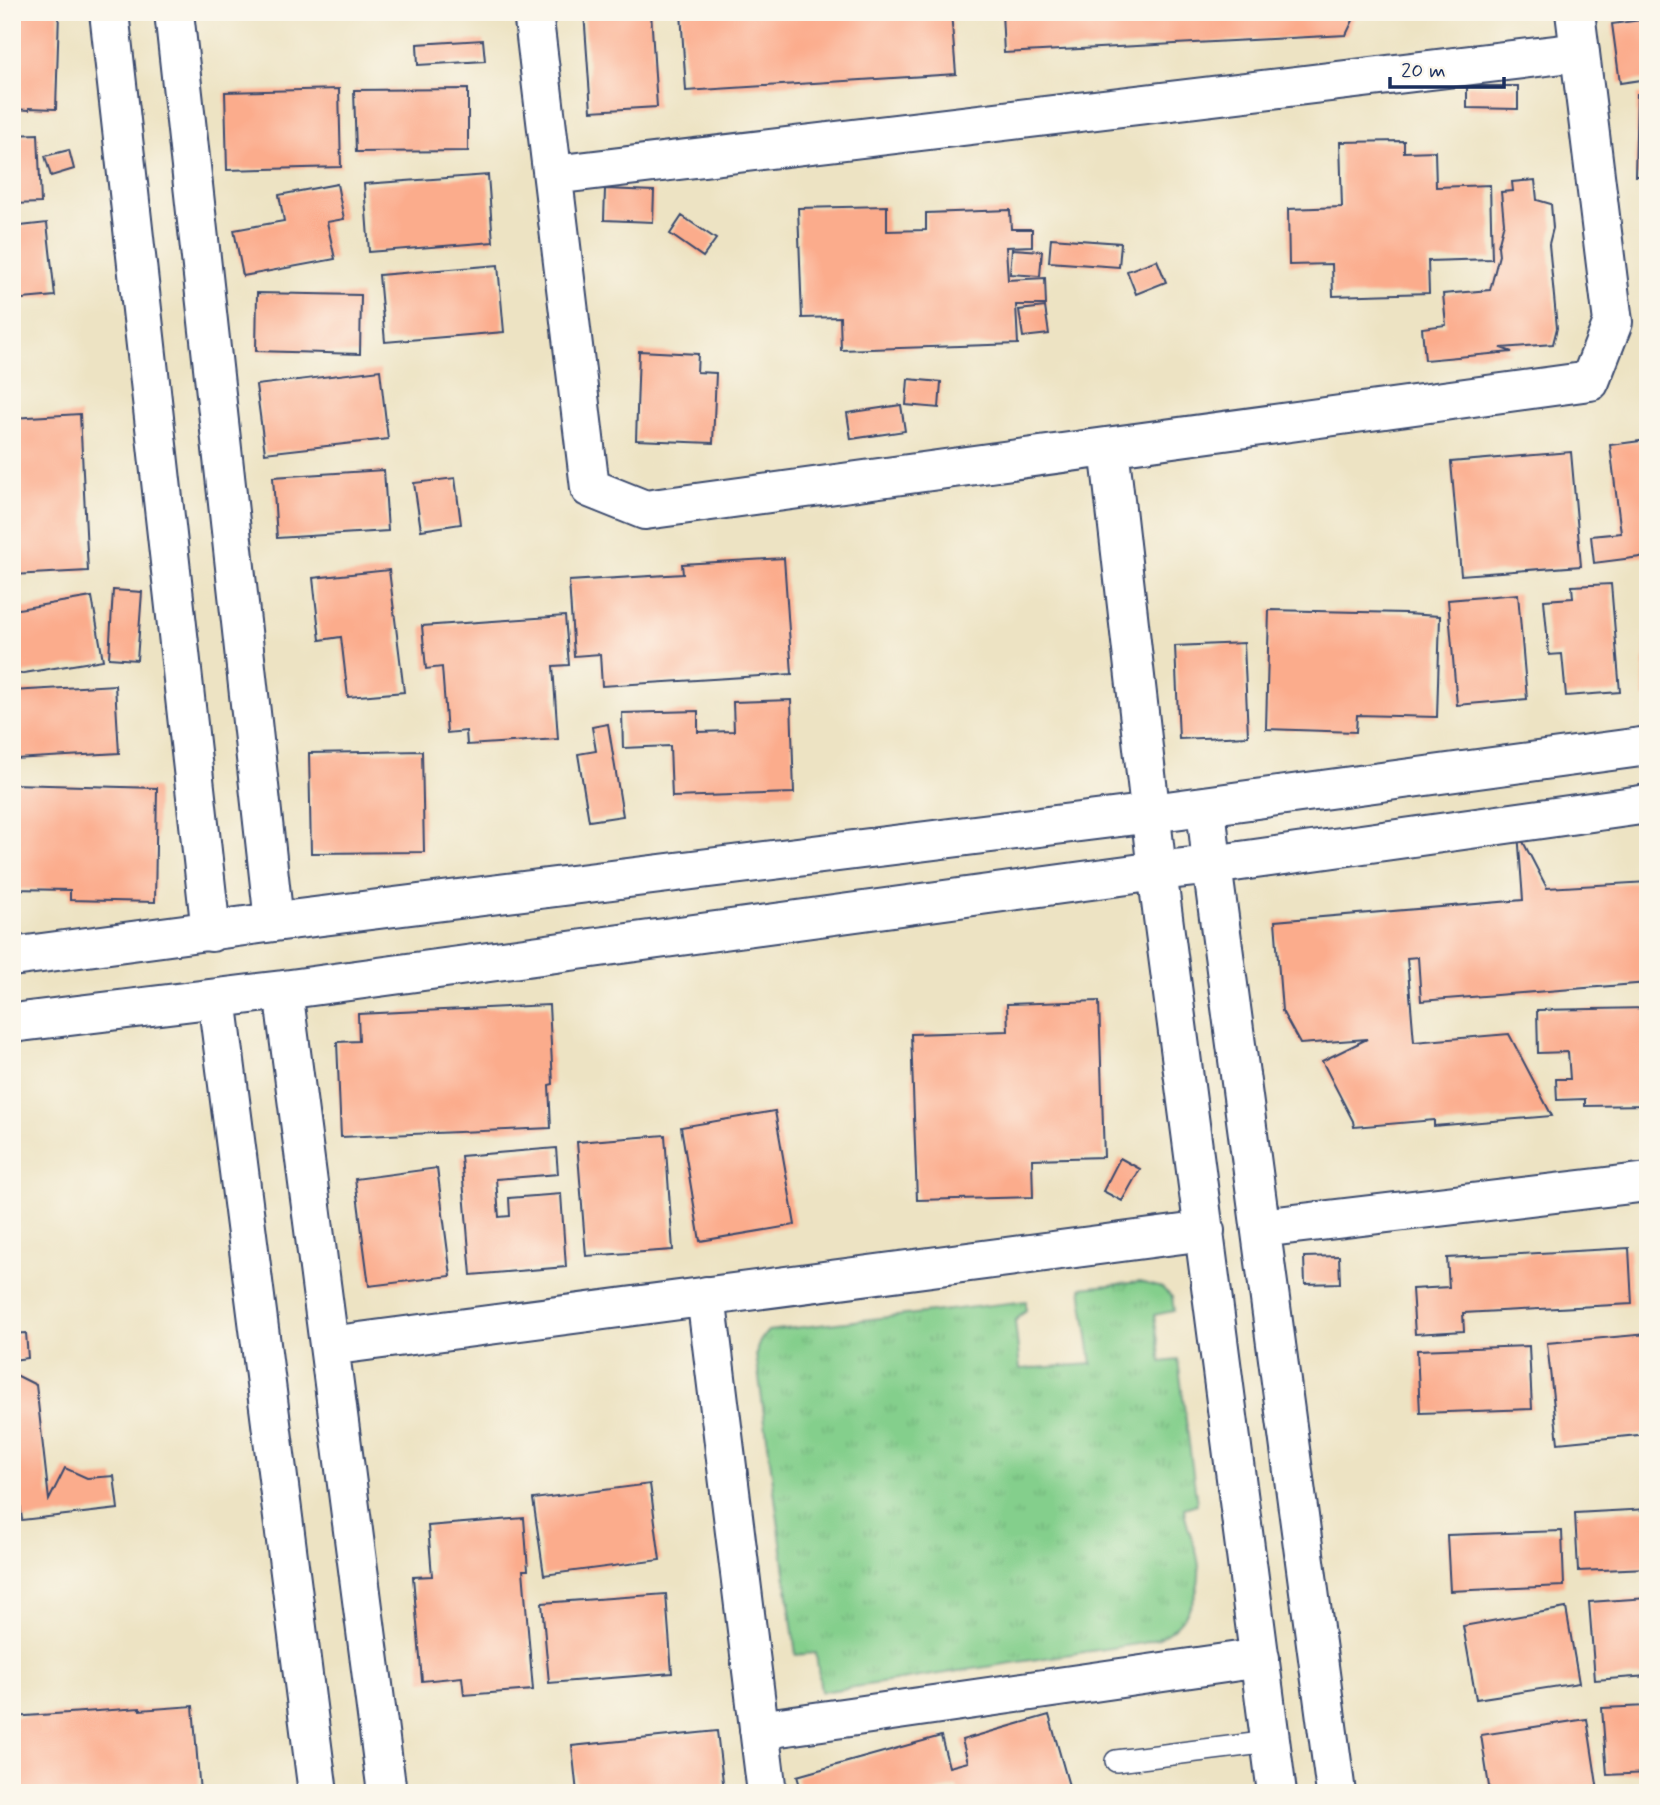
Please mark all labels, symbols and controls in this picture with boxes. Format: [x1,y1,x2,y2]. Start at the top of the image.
scale bar [1390,46,1504,90]
text: 20 m [1401,57,1446,85]

